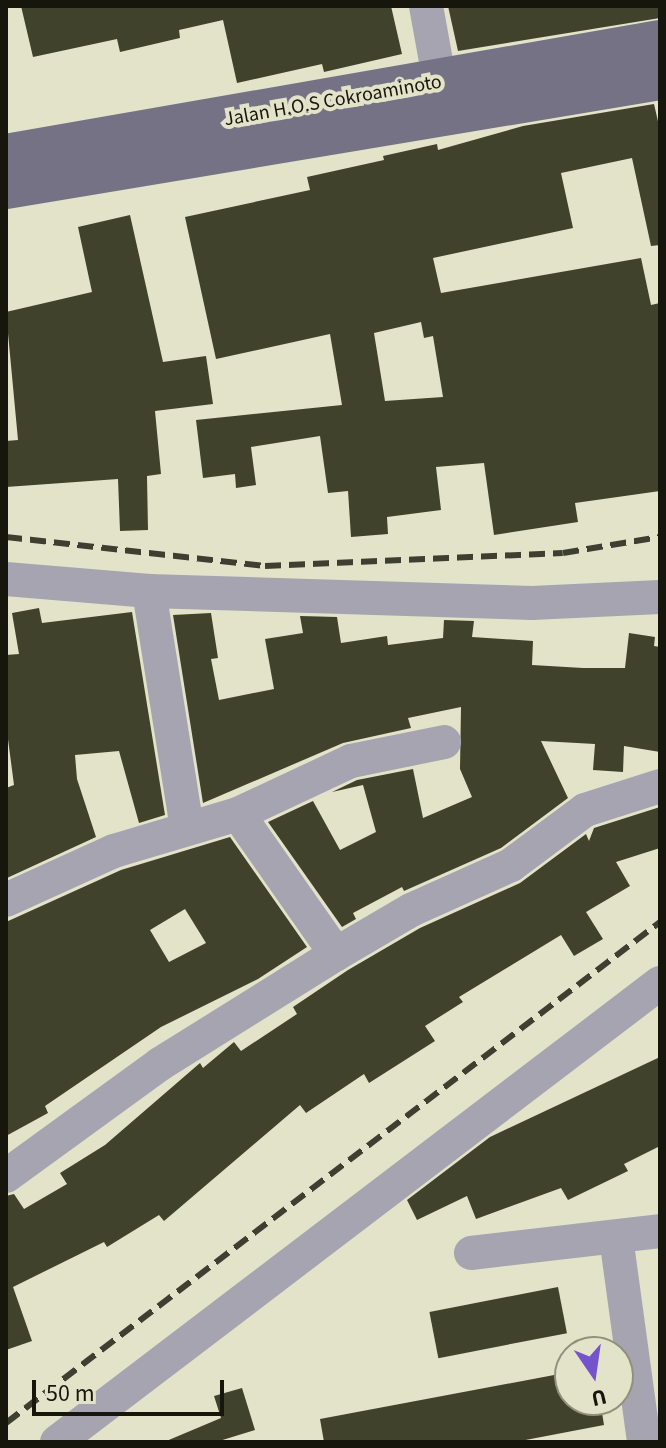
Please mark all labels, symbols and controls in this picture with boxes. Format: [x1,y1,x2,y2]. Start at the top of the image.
street label: Jalan H.O.S Cokroaminoto [222,70,444,132]
north arrow [554,1336,634,1416]
scale bar [36,1364,228,1414]
text: 50 m [46,1376,95,1411]
text: U [588,1380,610,1415]

